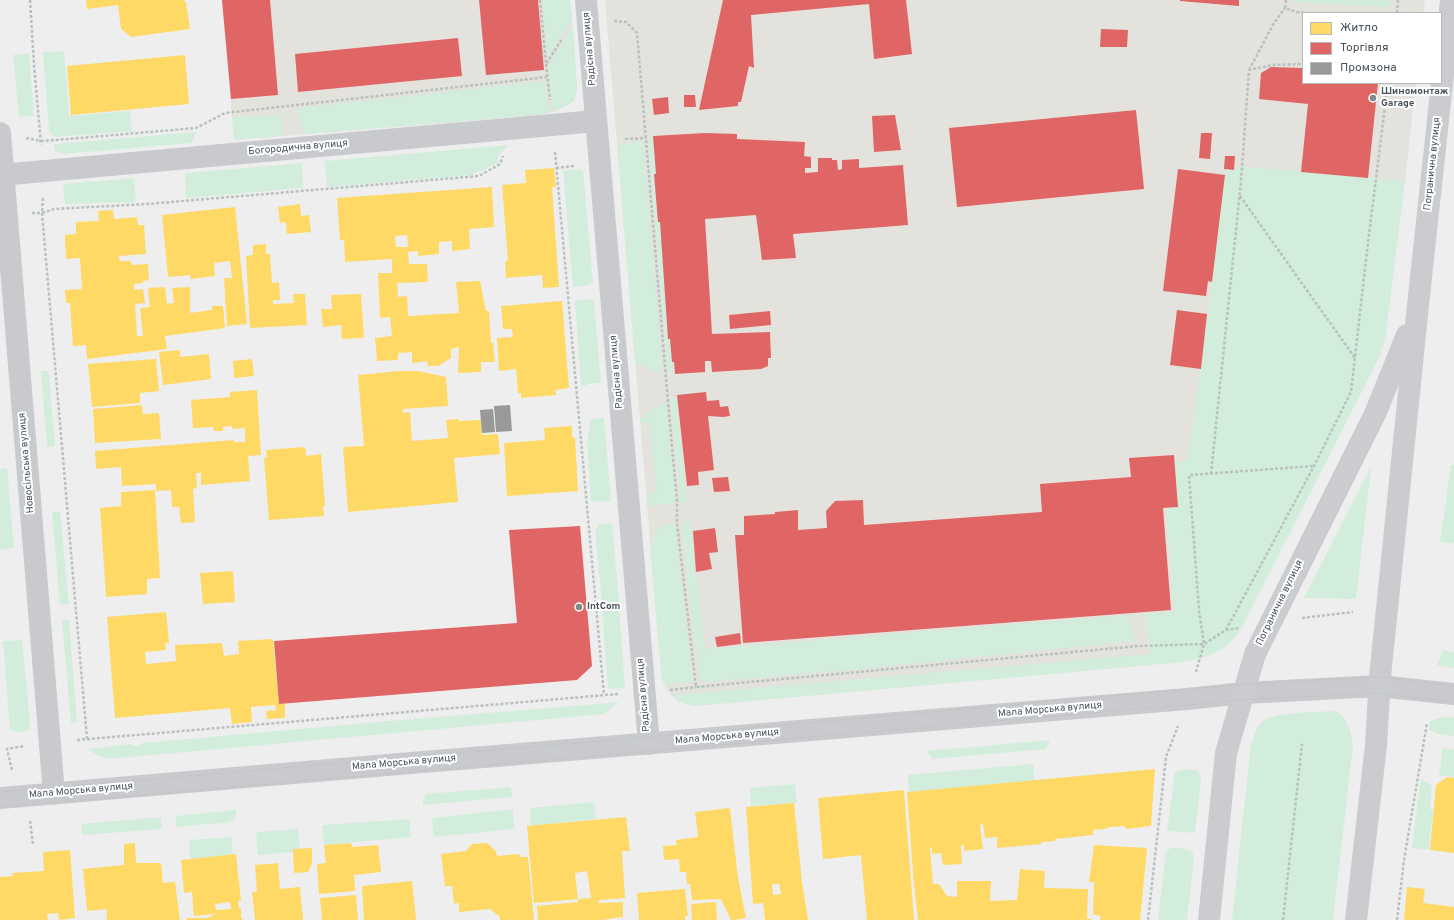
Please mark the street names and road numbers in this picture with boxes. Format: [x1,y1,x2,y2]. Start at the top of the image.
street label: Радісна вулиця [581,12,599,86]
street label: Погранична вулиця [1422,117,1444,211]
street label: Богородична вулиця [248,138,348,158]
street label: Радісна вулиця [608,335,626,409]
street label: Новосільська вулиця [17,412,37,514]
street label: Погранична вулиця [1254,558,1306,648]
street label: Радісна вулиця [635,658,653,732]
street label: Мала Морська вулиця [998,699,1102,721]
street label: Мала Морська вулиця [675,726,779,748]
street label: Мала Морська вулиця [352,752,456,774]
street label: Мала Морська вулиця [29,780,133,802]

